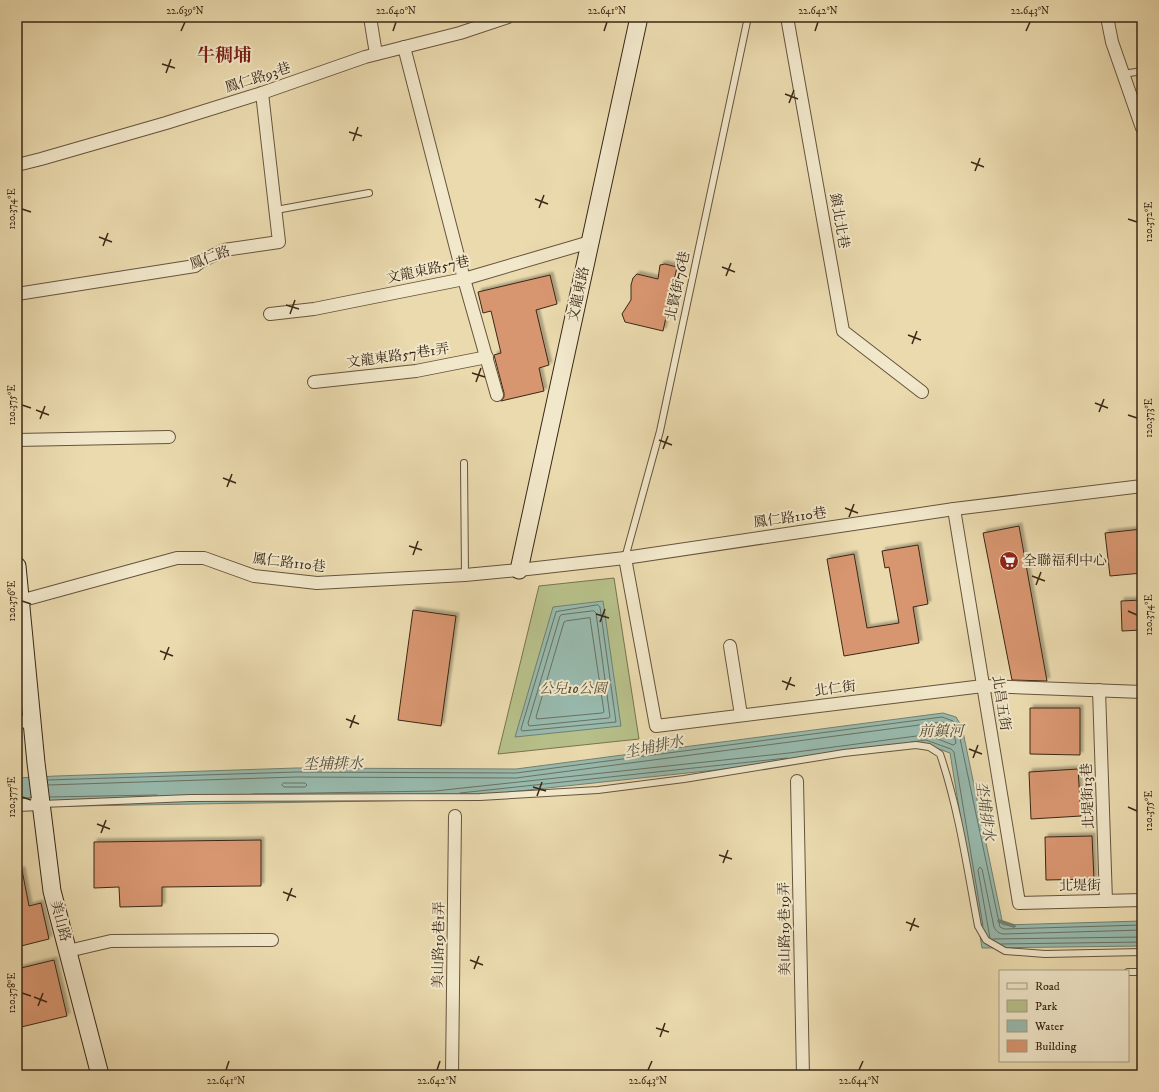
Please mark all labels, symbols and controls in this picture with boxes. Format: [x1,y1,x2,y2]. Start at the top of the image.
text: 22.639°N [166,5,204,17]
text: 22.640°N [376,5,416,17]
text: 22.641°N [588,5,626,17]
text: 22.642°N [798,5,838,17]
text: 22.643°N [1011,5,1049,17]
district label: 牛稠埔 [197,45,252,67]
street label: 鳳仁路93巷 [223,59,293,97]
text: 120.374°E [6,188,18,230]
street label: 鎮北北巷 [825,192,853,250]
text: 120.372°E [1143,202,1155,242]
street label: 鳳仁路 [187,242,233,274]
street label: 北賢街76巷 [662,250,694,322]
street label: 文龍東路57巷 [385,252,471,288]
street label: 文龍東路 [564,265,594,323]
street label: 文龍東路57巷1弄 [346,340,450,372]
text: 120.375°E [6,385,18,425]
text: 120.373°E [1143,398,1155,438]
street label: 鳳仁路110巷 [752,504,828,532]
street label: 鳳仁路110巷 [251,550,327,576]
supermarket icon: 全聯福利中心 [998,550,1020,572]
place label: 全聯福利中心 [1023,552,1107,570]
text: 120.376°E [6,581,18,621]
text: 120.374°E [1143,594,1155,636]
street label: 北昌五街 [988,674,1014,732]
street label: 北仁街 [813,678,857,700]
park label: 公兒10公園 [539,680,609,698]
water label: 前鎮河 [918,722,966,741]
water label: 坔埔排水 [623,731,687,763]
water label: 坔埔排水 [303,754,365,774]
street label: 北堤街13巷 [1078,763,1098,829]
text: 120.377°E [6,777,18,817]
water label: 坔埔排水 [971,780,999,844]
text: 120.375°E [1143,791,1155,831]
street label: 北堤街 [1059,877,1101,895]
street label: 美山路19巷19弄 [775,882,795,976]
street label: 美山路 [46,898,74,944]
street label: 美山路19巷1弄 [429,901,449,989]
legend [999,970,1129,1062]
text: 120.378°E [6,973,18,1013]
text: Road [1035,979,1060,994]
text: Park [1035,999,1057,1014]
text: Water [1034,1019,1064,1034]
text: Building [1035,1039,1076,1054]
text: 22.641°N [207,1075,245,1087]
text: 22.642°N [417,1075,457,1087]
text: 22.643°N [629,1075,667,1087]
text: 22.644°N [839,1075,879,1087]

